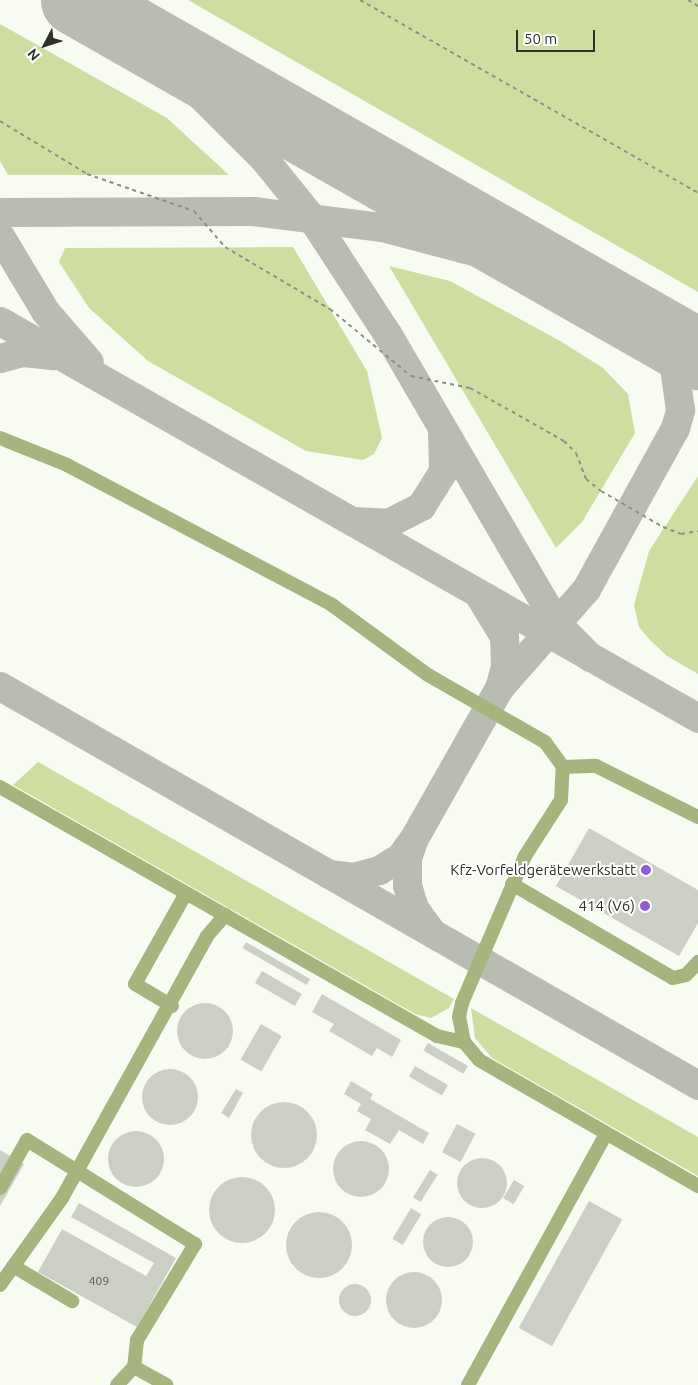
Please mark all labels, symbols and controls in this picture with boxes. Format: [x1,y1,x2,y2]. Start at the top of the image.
north arrow [20,20,70,70]
scale bar [518,20,597,52]
text: 50 m [524,30,557,47]
text: N [24,46,43,64]
place label: Kfz-Vorfeldgerätewerkstatt [450,861,636,879]
marker: Kfz-Vorfeldgerätewerkstatt [640,864,652,876]
place label: 414 (V6) [578,897,635,915]
marker: 414 (V6) [639,900,651,912]
house number: 409 [89,1274,109,1288]

